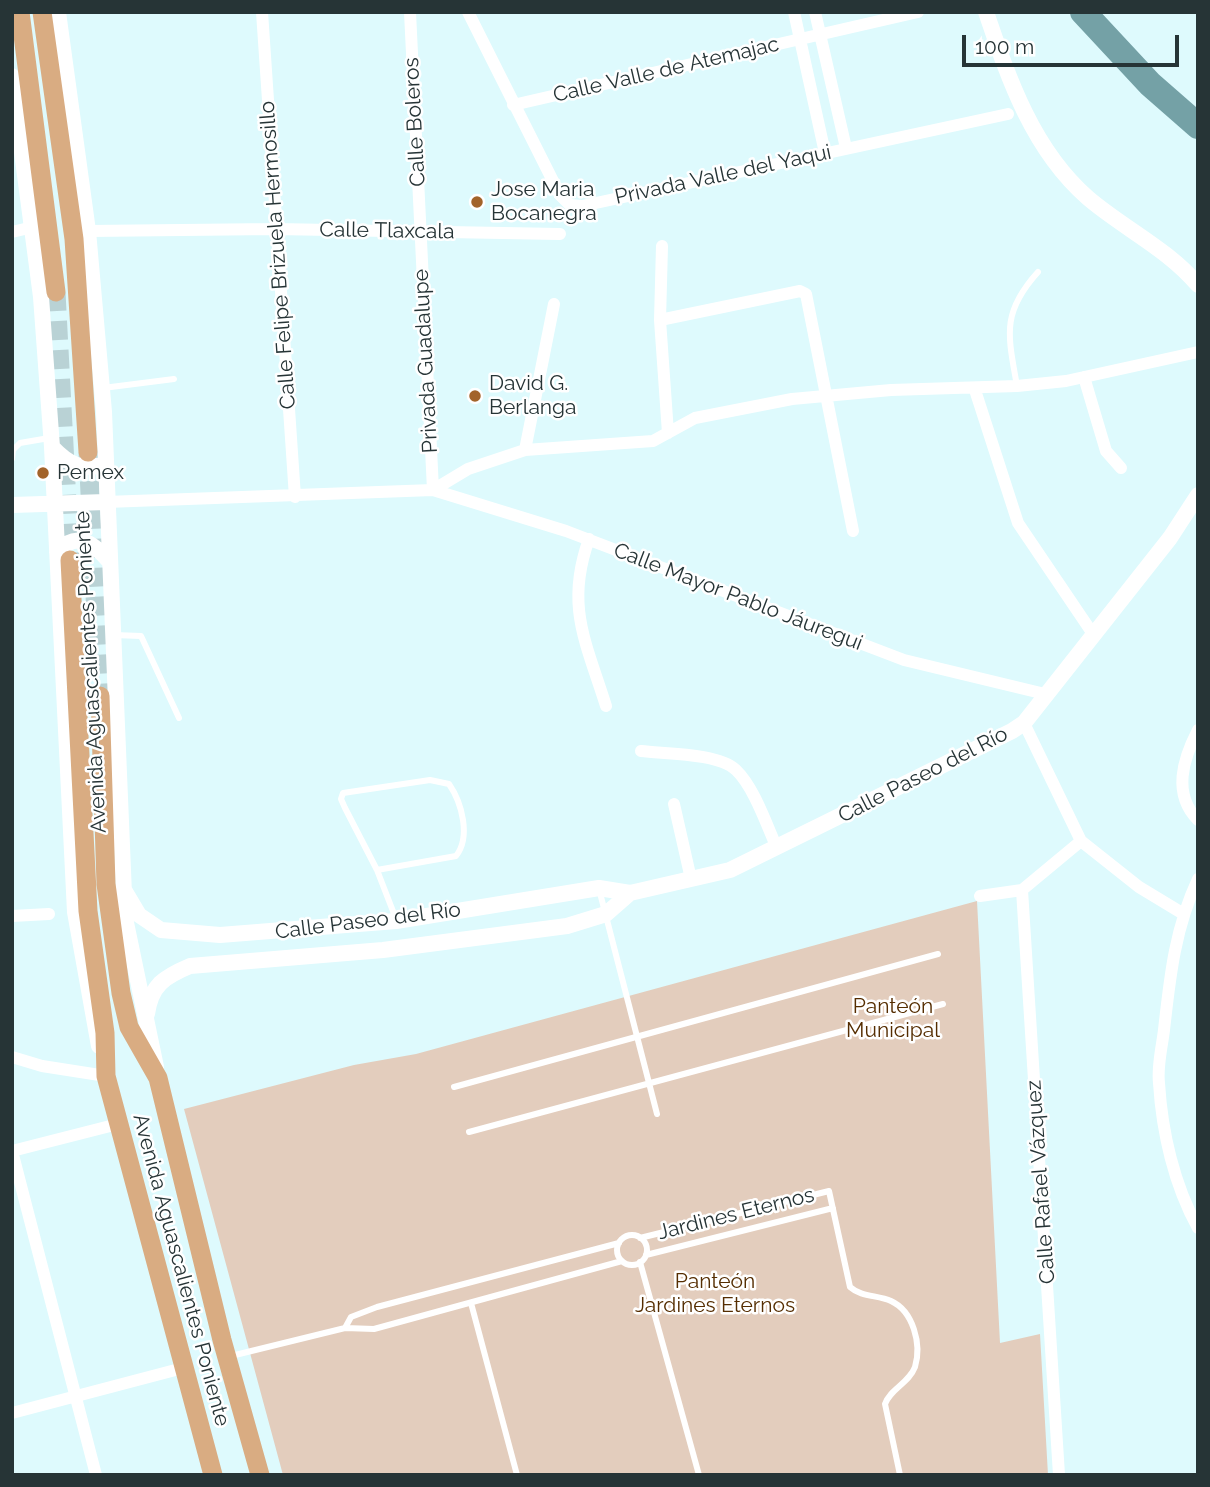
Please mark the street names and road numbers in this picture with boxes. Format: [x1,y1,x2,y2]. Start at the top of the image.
street label: Calle Valle de Atemajac [551,32,781,108]
street label: Calle Boleros [399,57,431,187]
street label: Calle Felipe Brizuela Hermosillo [255,100,301,410]
street label: Privada Valle del Yaqui [612,140,834,210]
street label: Calle Tlaxcala [319,217,455,245]
street label: Privada Guadalupe [409,268,443,454]
street label: Avenida Aguascalientes Poniente [70,510,112,834]
street label: Calle Mayor Pablo Jáuregui [610,538,866,656]
street label: Calle Paseo del Río [834,721,1012,829]
street label: Calle Paseo del Río [274,897,462,945]
street label: Calle Rafael Vázquez [1021,1079,1061,1285]
street label: Avenida Aguascalientes Poniente [127,1111,235,1429]
street label: Jardines Eternos [655,1182,817,1246]

